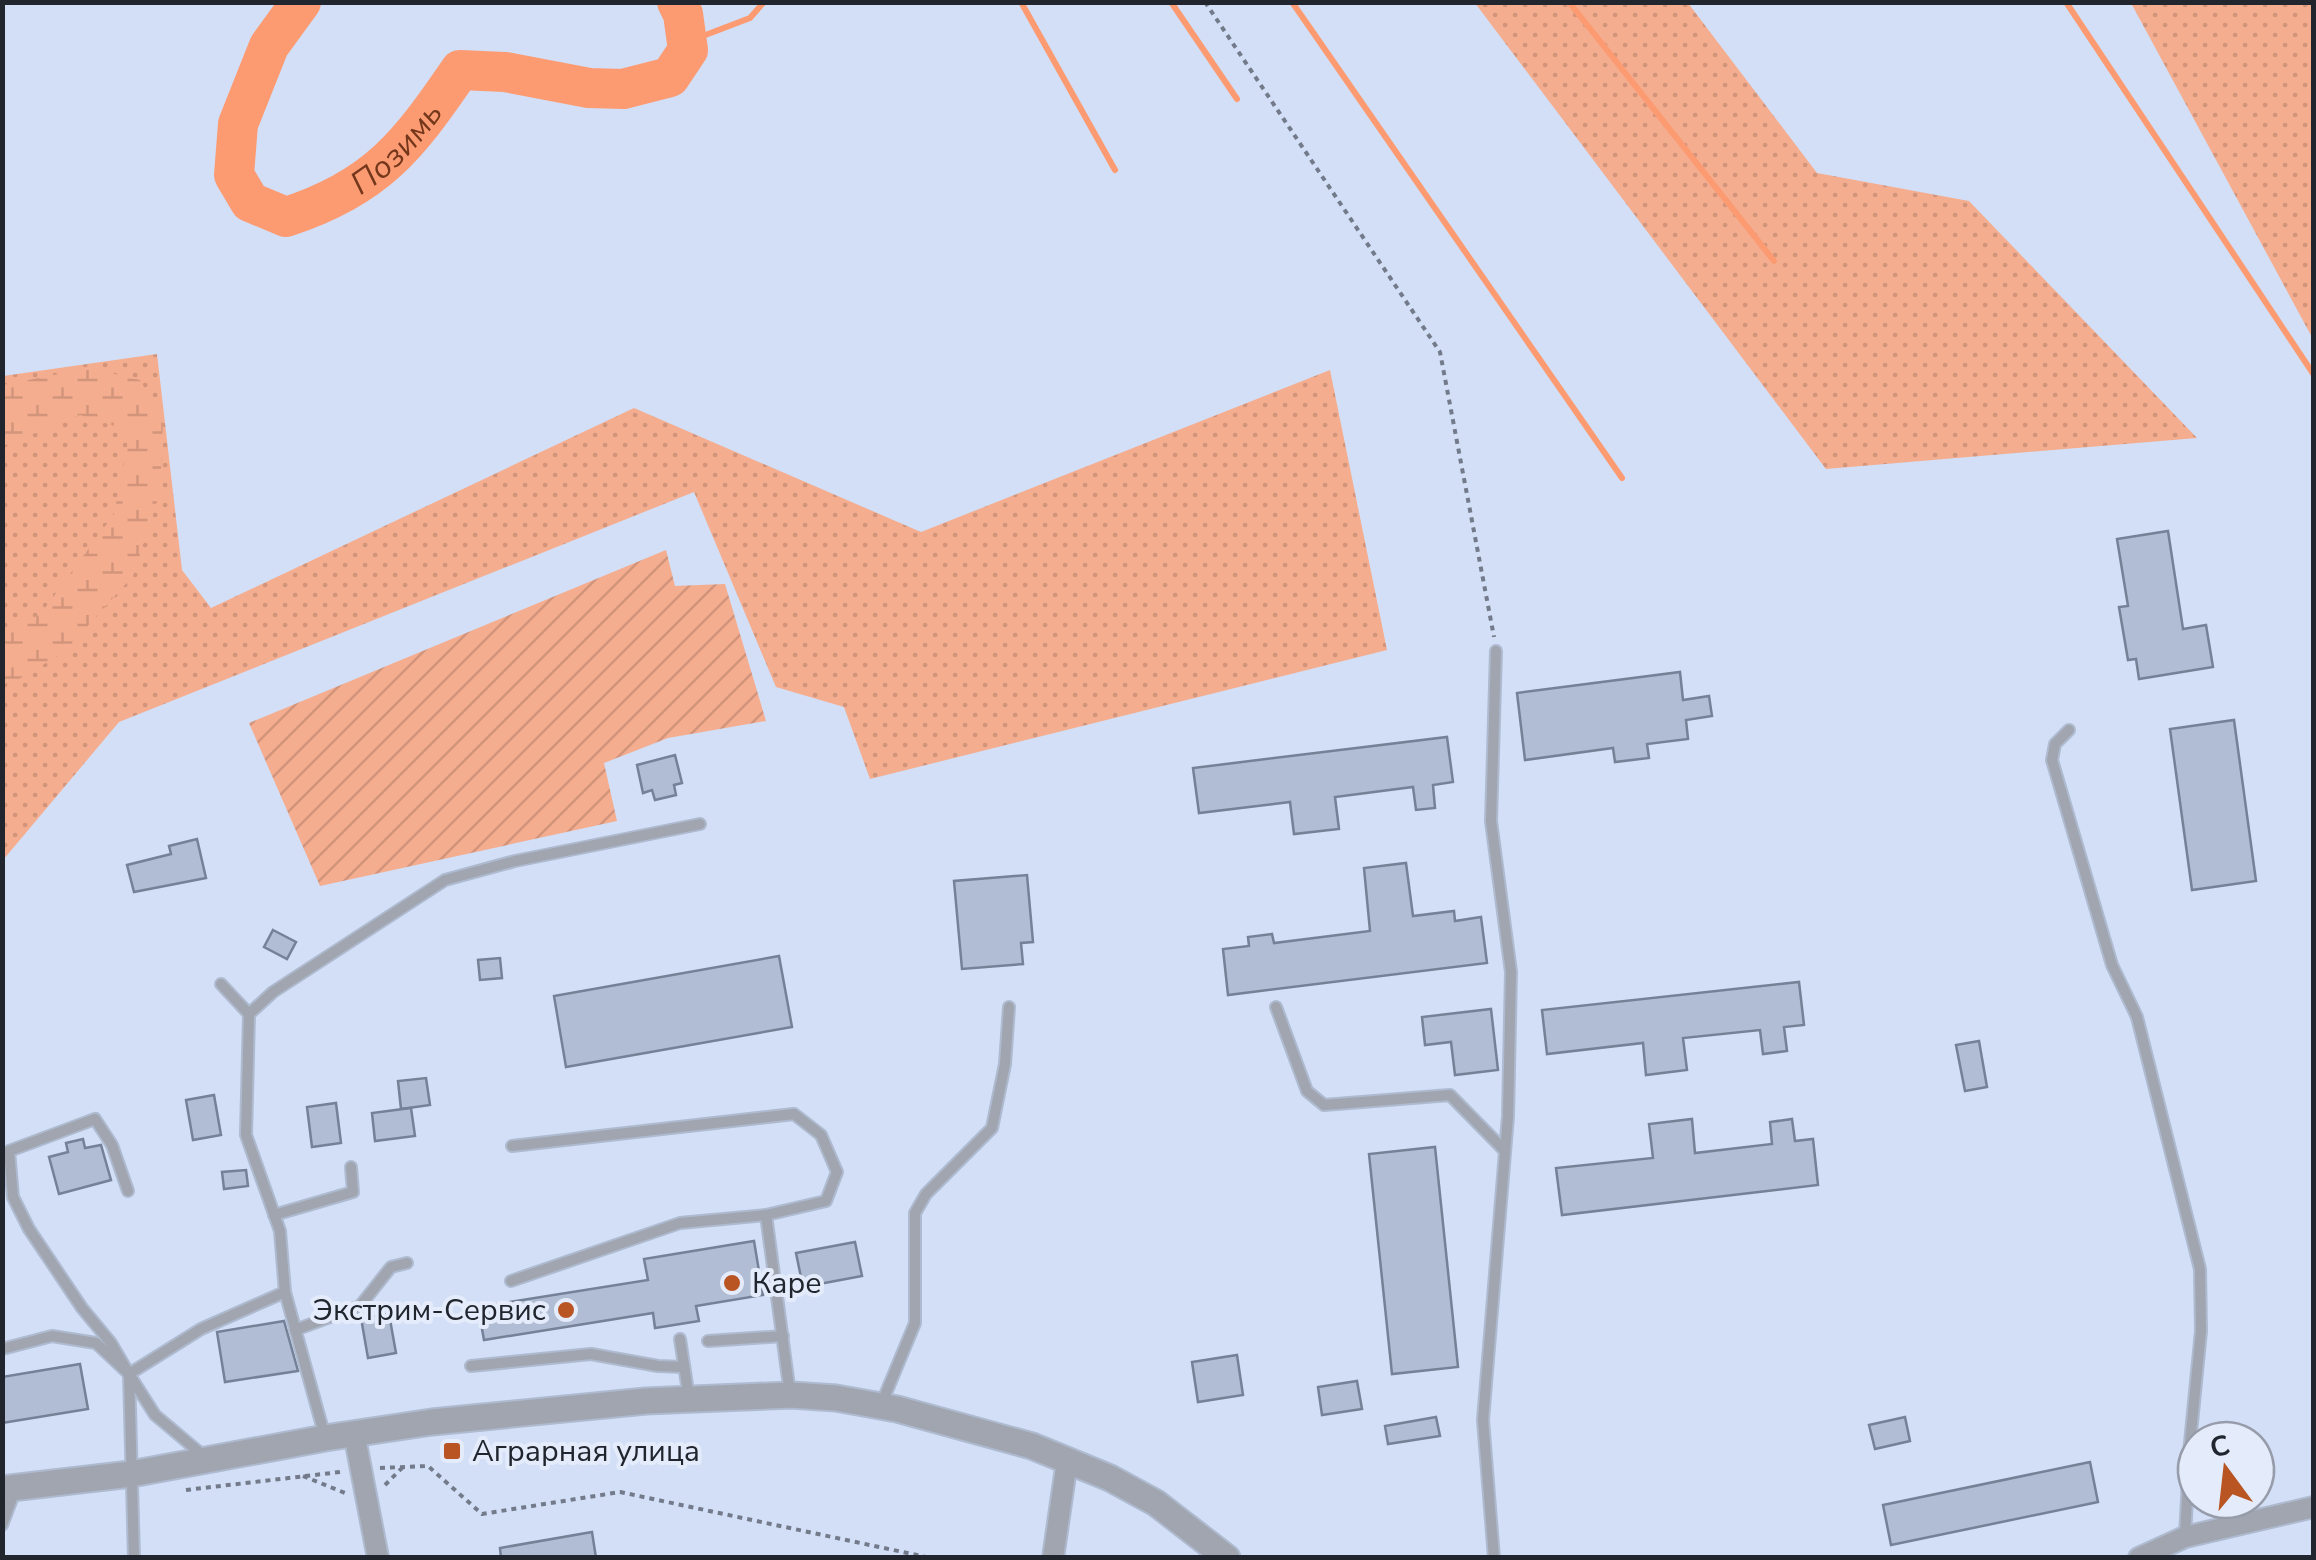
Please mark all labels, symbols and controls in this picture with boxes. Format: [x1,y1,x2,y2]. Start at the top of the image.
water label: Позимь [342,93,452,204]
place label: Каре [752,1263,821,1304]
marker: Каре [721,1272,743,1294]
place label: Экстрим-Сервис [313,1290,546,1331]
marker: Экстрим-Сервис [555,1299,577,1321]
north arrow [2176,1420,2276,1520]
text: С [2206,1426,2234,1468]
place label: Аграрная улица [472,1431,700,1472]
marker: Аграрная улица [441,1440,463,1462]

